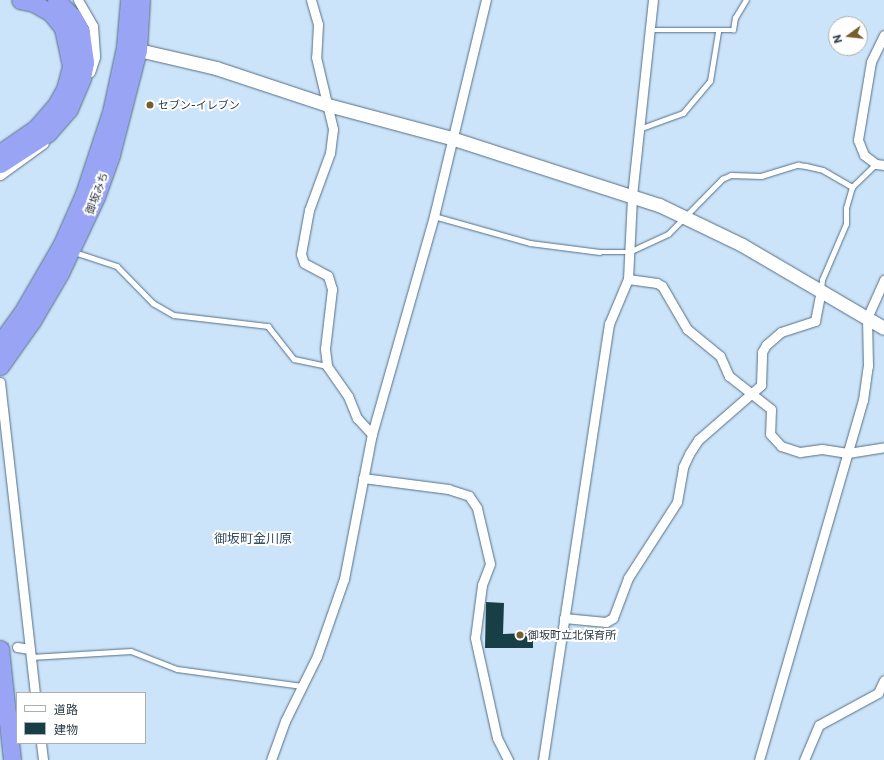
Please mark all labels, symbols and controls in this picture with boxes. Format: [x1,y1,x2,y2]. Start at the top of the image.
north arrow [828,16,868,56]
text: N [830,33,844,45]
place label: セブン-イレブン [158,98,240,112]
marker: セブン-イレブン [145,100,155,110]
street label: 御坂みち [83,170,111,216]
district label: 御坂町金川原 [214,530,292,546]
place label: 御坂町立北保育所 [528,628,616,642]
marker: 御坂町立北保育所 [515,630,525,640]
legend [16,692,146,744]
text: 道路 [54,702,78,716]
text: 建物 [54,722,78,736]

